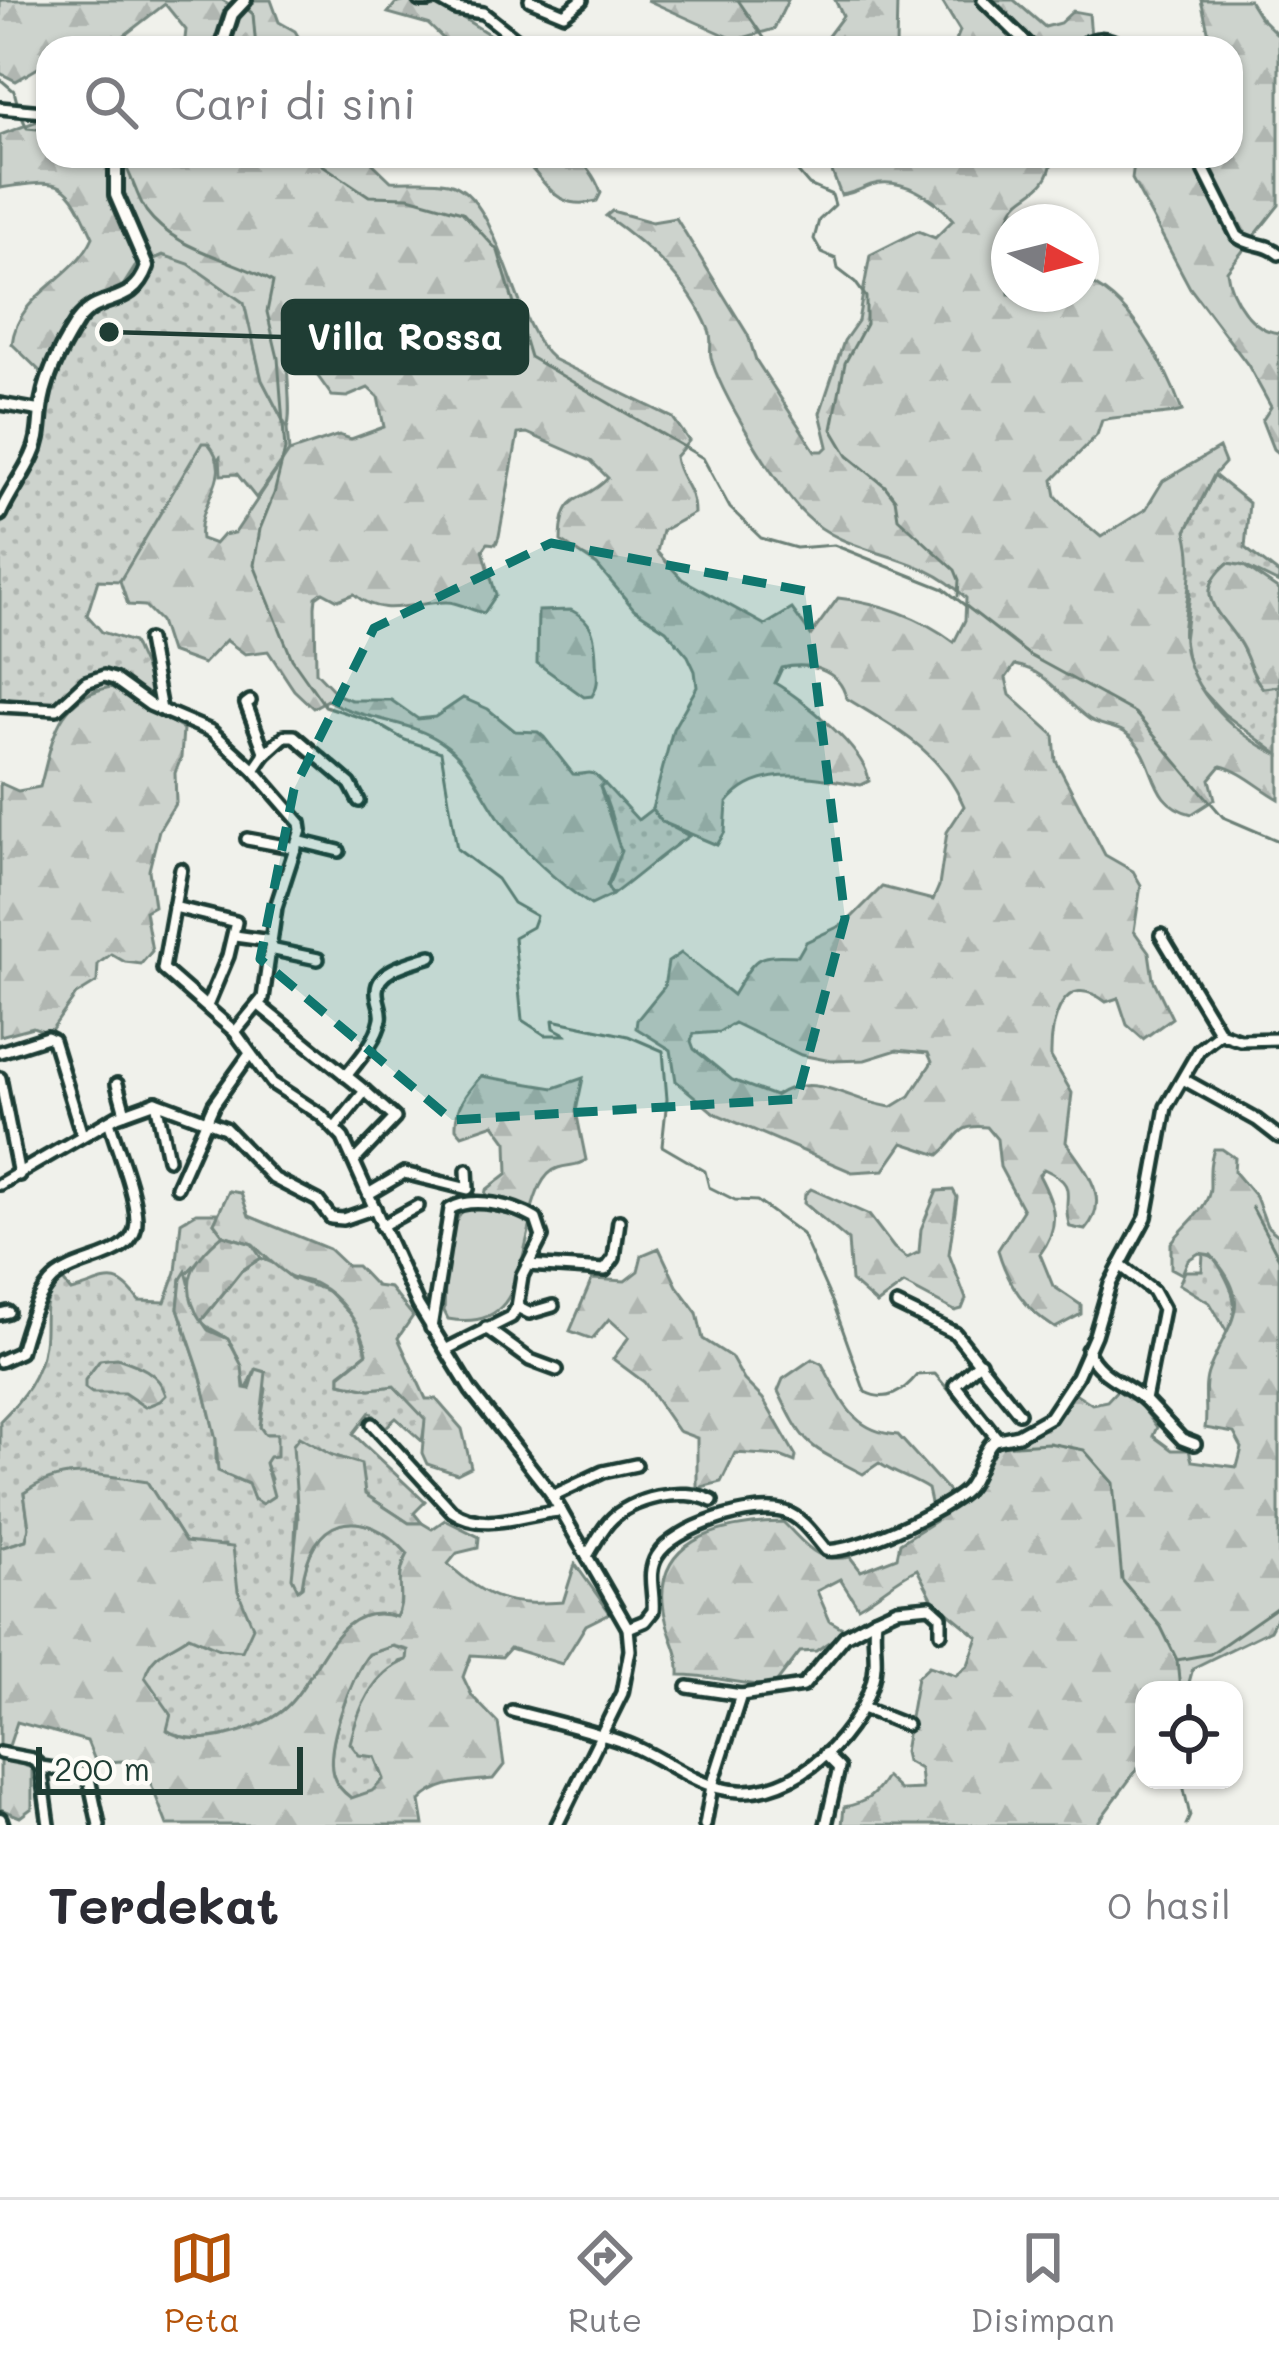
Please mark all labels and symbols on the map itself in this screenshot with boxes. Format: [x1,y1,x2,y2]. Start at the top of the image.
north arrow [991,204,1099,312]
callout: Villa Rossa [283,301,527,373]
text: Villa Rossa [307,312,503,359]
scale bar [36,1741,303,1794]

